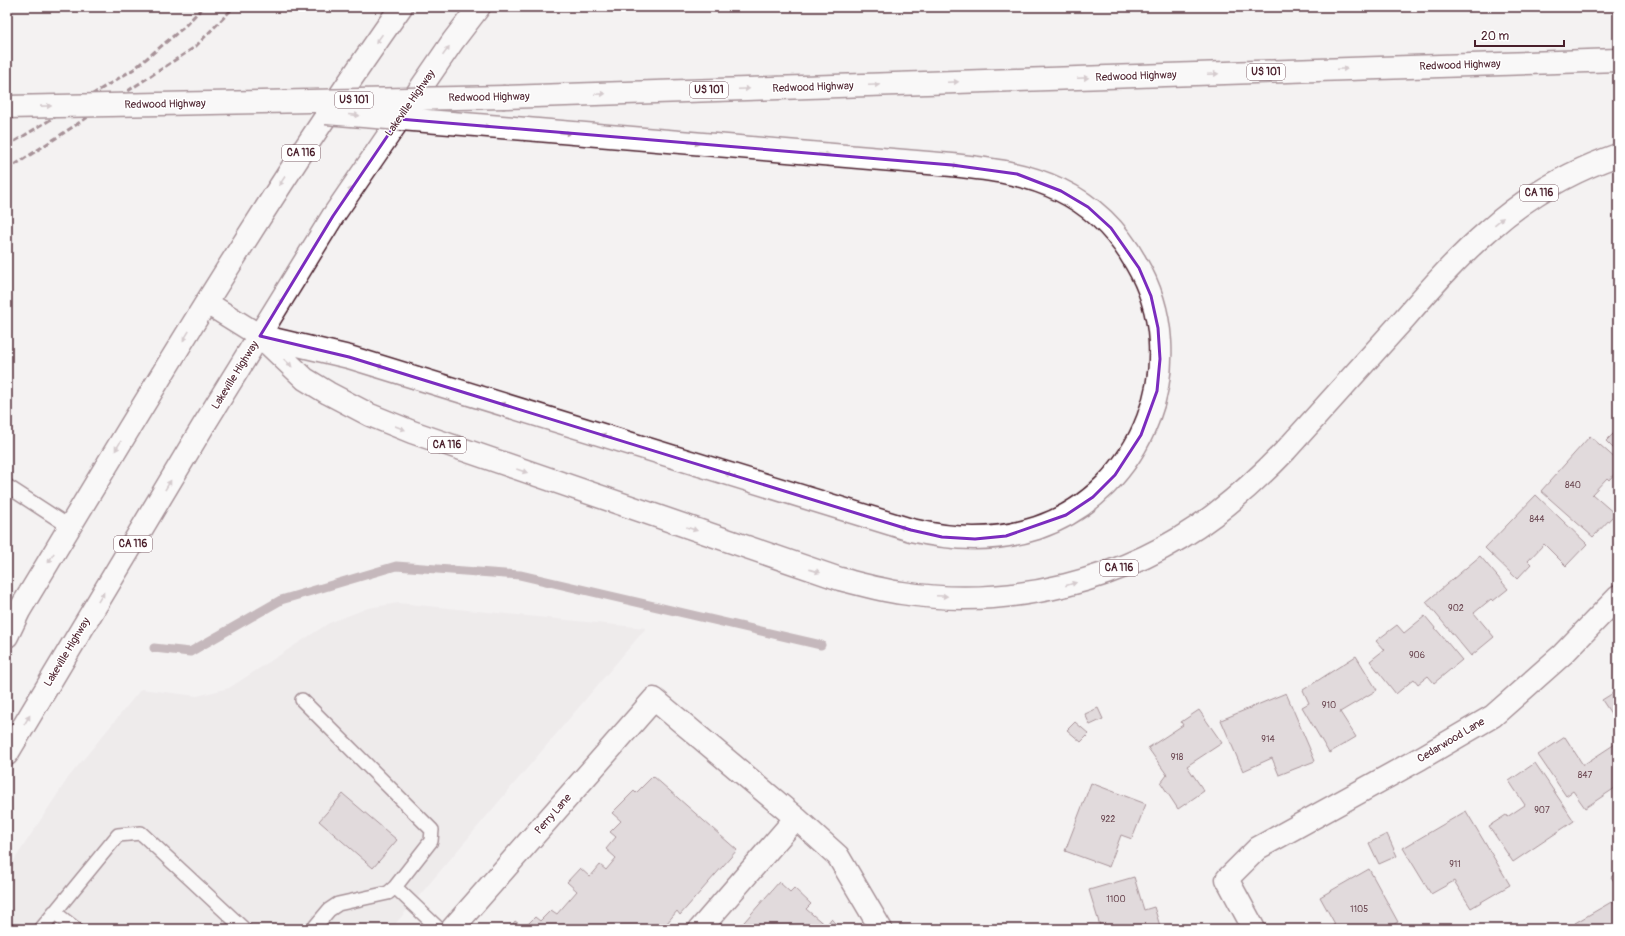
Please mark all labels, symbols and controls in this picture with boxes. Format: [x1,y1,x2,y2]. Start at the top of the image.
scale bar [1475,22,1564,48]
text: 20 m [1481,29,1510,44]
one-way arrow [375,34,383,44]
one-way arrow [442,45,450,56]
street label: Redwood Highway [1419,57,1501,73]
road number: US 101 [1247,64,1285,80]
one-way arrow [1336,66,1349,72]
street label: Lakeville Highway [382,67,438,139]
street label: Redwood Highway [1095,68,1177,84]
one-way arrow [1207,70,1219,77]
one-way arrow [1077,75,1090,81]
street label: Redwood Highway [772,79,854,95]
one-way arrow [947,79,960,85]
road number: US 101 [690,82,728,98]
one-way arrow [868,82,881,88]
one-way arrow [738,86,751,92]
street label: Redwood Highway [448,90,530,104]
one-way arrow [594,91,607,97]
road number: US 101 [335,92,373,108]
street label: Redwood Highway [124,97,206,111]
one-way arrow [40,103,53,109]
one-way arrow [348,112,360,119]
one-way arrow [478,123,490,129]
one-way arrow [559,129,571,136]
one-way arrow [688,140,700,147]
road number: CA 116 [282,145,320,161]
one-way arrow [818,151,830,158]
one-way arrow [947,162,960,168]
one-way arrow [279,175,286,187]
road number: CA 116 [1520,185,1558,201]
one-way arrow [345,187,353,197]
one-way arrow [1494,217,1505,226]
one-way arrow [277,297,284,309]
one-way arrow [182,330,190,341]
street label: Lakeville Highway [209,338,261,412]
one-way arrow [283,358,293,368]
one-way arrow [376,364,388,370]
one-way arrow [500,402,512,408]
one-way arrow [394,425,406,431]
one-way arrow [599,433,611,439]
road number: CA 116 [428,437,466,453]
one-way arrow [114,440,121,452]
one-way arrow [517,468,529,474]
one-way arrow [723,472,735,478]
one-way arrow [164,480,172,490]
house number: 840 [1565,480,1581,491]
house number: 844 [1530,514,1545,525]
one-way arrow [898,525,910,531]
one-way arrow [686,526,698,532]
road number: CA 116 [114,536,152,552]
one-way arrow [48,552,55,564]
road number: CA 116 [1100,560,1138,576]
one-way arrow [809,568,821,574]
one-way arrow [1065,581,1077,587]
one-way arrow [97,592,105,602]
one-way arrow [936,593,948,600]
house number: 902 [1448,603,1464,614]
street label: Lakeville Highway [41,615,93,689]
house number: 906 [1409,650,1425,661]
house number: 910 [1322,700,1336,711]
street label: Cedarwood Lane [1415,714,1488,765]
one-way arrow [23,715,31,725]
house number: 914 [1261,734,1275,745]
house number: 918 [1171,752,1184,763]
house number: 847 [1578,770,1592,781]
street label: Perry Lane [532,791,574,837]
house number: 907 [1534,805,1550,816]
house number: 922 [1101,814,1115,825]
house number: 911 [1449,859,1461,870]
house number: 1100 [1106,894,1126,905]
house number: 1105 [1350,904,1368,915]

